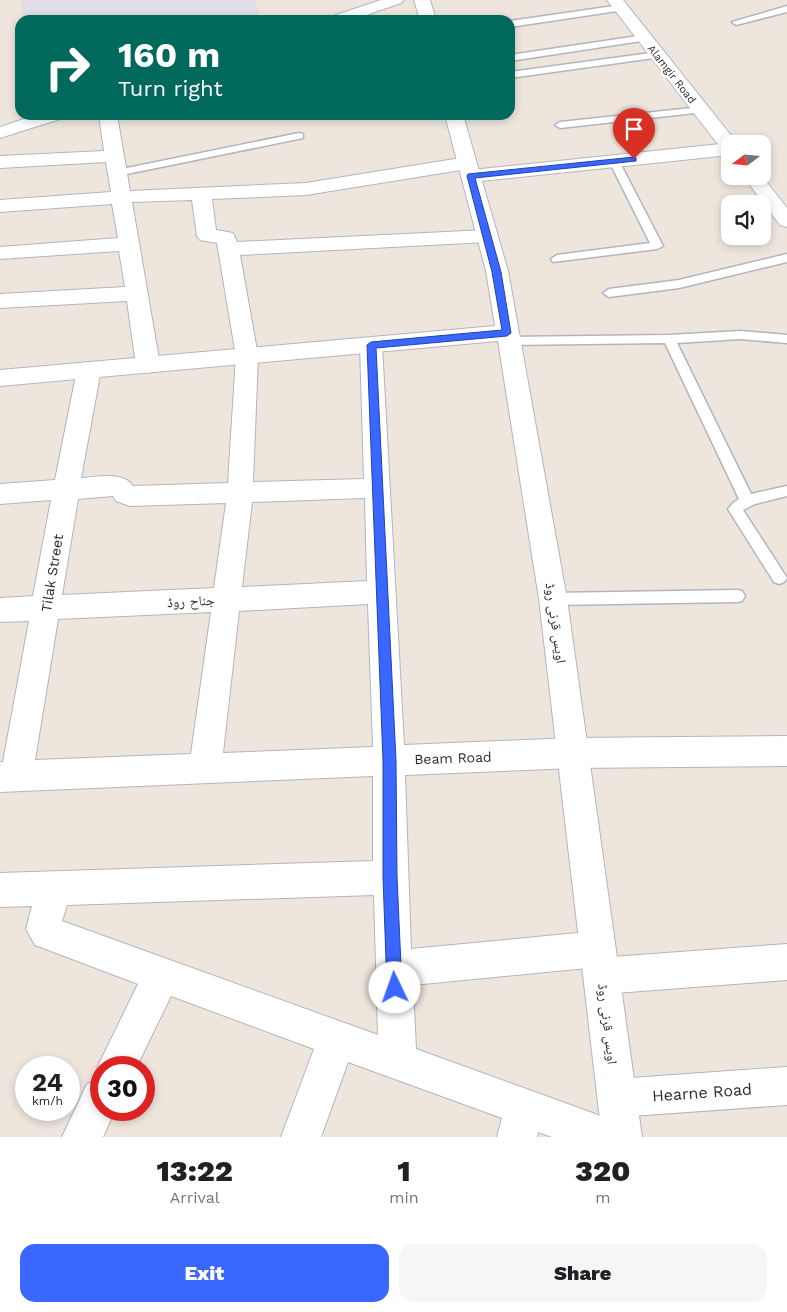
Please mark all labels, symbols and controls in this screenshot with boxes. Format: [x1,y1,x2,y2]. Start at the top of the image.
text: 160 m [118,34,220,76]
icon: right [35,35,100,100]
street label: Alamgir Road [645,42,699,106]
text: Turn right [118,76,223,101]
pin [613,108,655,159]
icon: arrive [620,115,648,143]
north arrow [721,135,771,185]
map controls [721,135,771,245]
button: sound [721,195,771,245]
street label: Tilak Street [38,533,66,613]
street label: اویس قرنی روڈ [541,582,570,664]
street label: جناح روڈ [167,592,216,612]
street label: Beam Road [414,749,492,767]
position arrow [368,961,420,1013]
street label: اویس قرنی روڈ [594,983,621,1065]
speed limit sign: 30 [90,1056,155,1121]
text: 24 [32,1068,63,1097]
street label: Hearne Road [651,1080,753,1105]
text: km/h [32,1094,63,1108]
text: 13:22 [156,1153,233,1188]
text: 1 [397,1153,411,1188]
text: 320 [575,1153,631,1188]
text: Arrival [170,1188,220,1207]
text: min [389,1188,419,1207]
text: m [595,1188,610,1207]
button: Exit [20,1244,389,1302]
button: Share [399,1244,767,1302]

